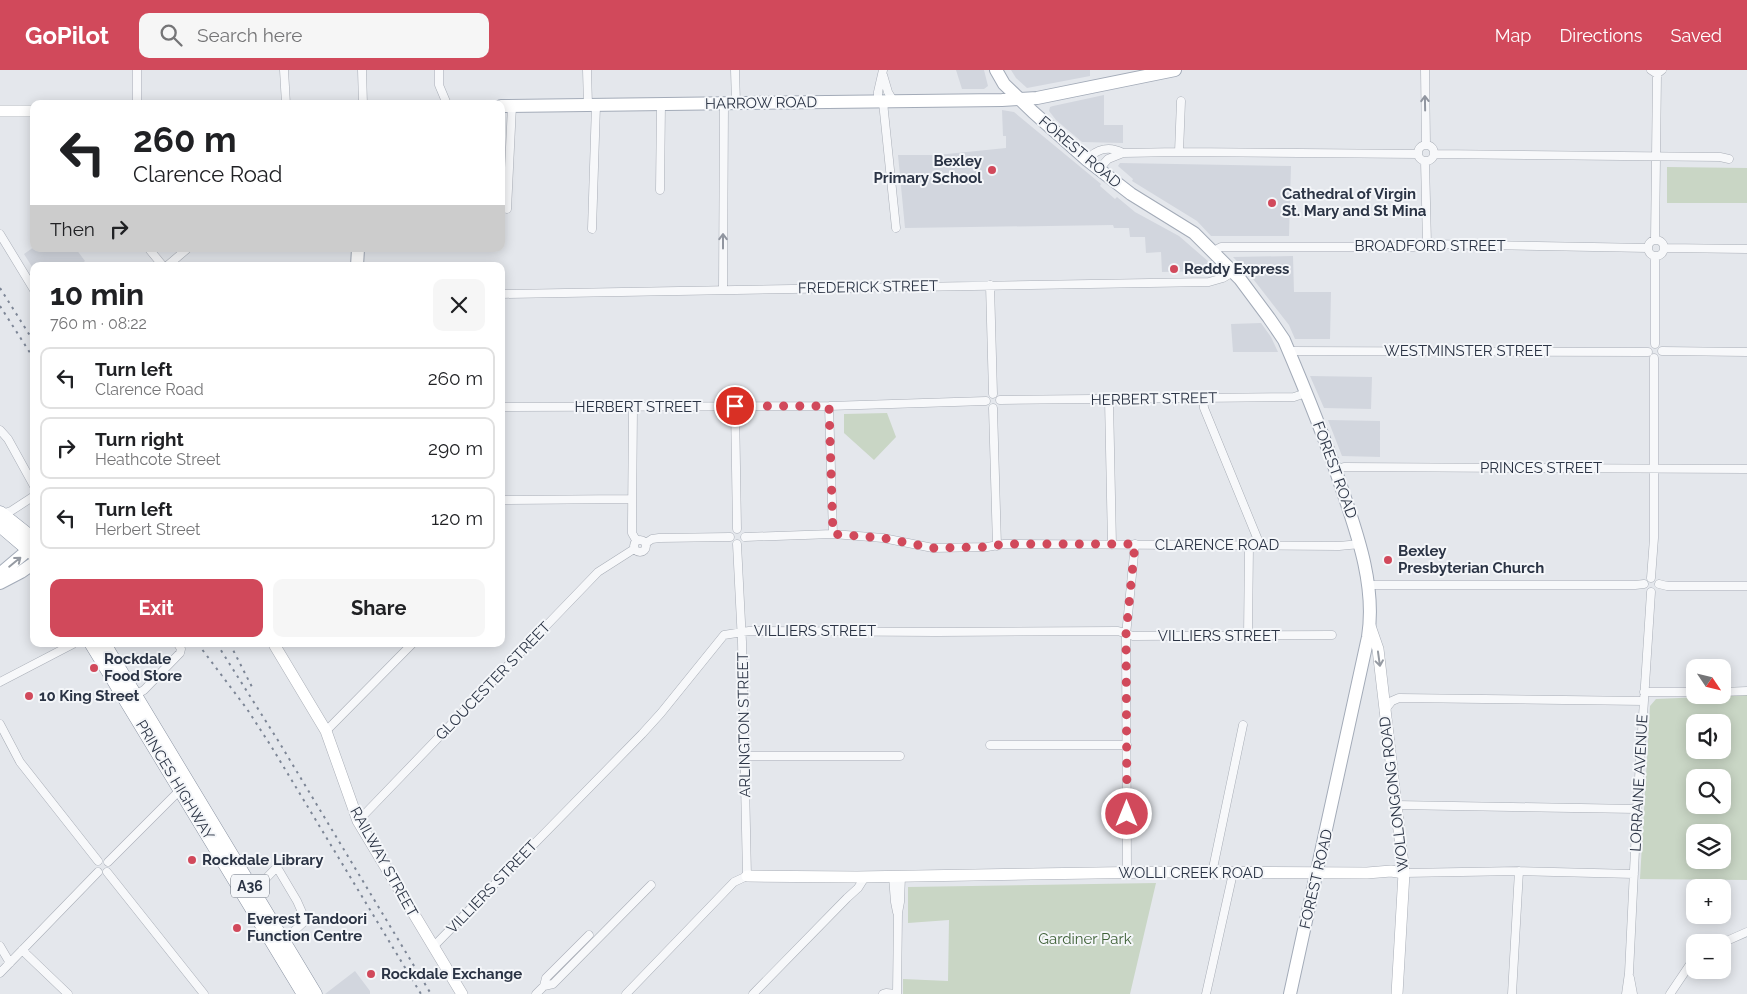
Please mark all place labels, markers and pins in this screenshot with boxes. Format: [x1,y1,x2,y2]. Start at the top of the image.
place label: Bexley Primary School [874,152,983,187]
marker: Bexley Primary School [986,164,998,176]
place label: Cathedral of Virgin St. Mary and St Mina [1282,185,1427,220]
marker: Cathedral of Virgin St. Mary and St Mina [1266,197,1278,209]
place label: Reddy Express [1184,260,1289,278]
marker: Reddy Express [1168,263,1180,275]
pin [714,385,756,427]
place label: Bexley Presbyterian Church [1398,542,1544,577]
marker: Bexley Presbyterian Church [1382,554,1394,566]
place label: Rockdale Food Store [104,650,182,685]
marker: Rockdale Food Store [88,662,100,674]
place label: 10 King Street [39,687,140,705]
marker: 10 King Street [23,690,35,702]
place label: Rockdale Library [202,851,324,869]
marker: Rockdale Library [186,854,198,866]
place label: Everest Tandoori Function Centre [247,910,367,945]
marker: Everest Tandoori Function Centre [231,922,243,934]
place label: Rockdale Exchange [381,965,522,983]
marker: Rockdale Exchange [365,968,377,980]

